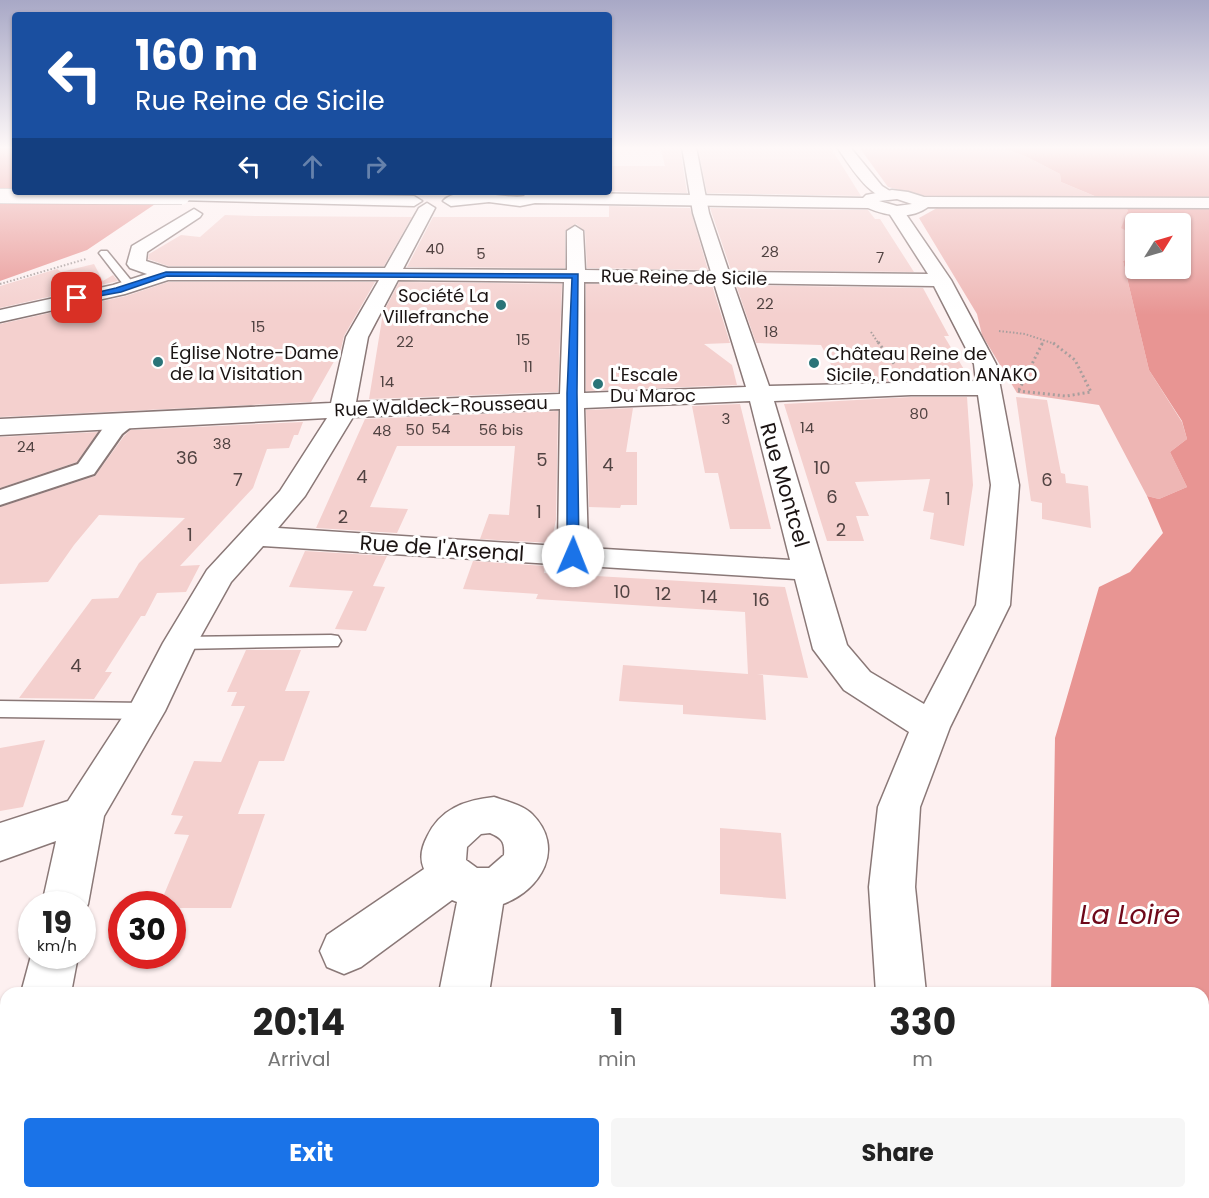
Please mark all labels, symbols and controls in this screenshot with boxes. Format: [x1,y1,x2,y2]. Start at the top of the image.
text: 160 m [135,26,258,85]
icon: left [36,36,114,114]
text: Rue Reine de Sicile [135,82,385,119]
icon: left [233,150,266,183]
icon: ahead [296,150,329,183]
icon: right [359,150,392,183]
north arrow [1125,213,1191,279]
map controls [1125,213,1191,279]
house number: 40 [426,238,444,259]
house number: 28 [761,241,779,262]
house number: 5 [476,243,486,264]
house number: 7 [876,247,884,268]
street label: Rue Reine de Sicile [601,263,767,291]
pin [51,272,102,323]
icon: arrive [60,281,93,314]
place label: Société La Villefranche [382,283,489,329]
house number: 22 [756,293,774,314]
marker: Société La Villefranche [494,298,508,312]
house number: 15 [251,316,265,337]
house number: 18 [764,321,778,342]
house number: 15 [516,329,530,350]
house number: 22 [396,331,414,352]
place label: Église Notre-Dame de la Visitation [170,340,339,386]
place label: Château Reine de Sicile, Fondation ANAKO [826,341,1037,387]
marker: Église Notre-Dame de la Visitation [151,355,165,369]
house number: 11 [523,356,533,377]
marker: Château Reine de Sicile, Fondation ANAKO [807,356,821,370]
place label: L'Escale Du Maroc [610,362,696,408]
house number: 14 [380,371,394,392]
marker: L'Escale Du Maroc [591,377,605,391]
street label: Rue Waldeck-Rousseau [334,390,548,422]
house number: 80 [910,403,928,424]
house number: 3 [722,408,730,429]
house number: 14 [800,417,814,438]
house number: 54 [432,418,450,439]
house number: 50 [406,419,424,440]
house number: 56 bis [479,419,523,440]
street label: Rue Montcel [753,419,817,551]
house number: 48 [373,420,391,441]
house number: 38 [213,433,231,454]
house number: 24 [17,436,35,457]
house number: 36 [176,445,198,470]
house number: 5 [536,447,548,472]
house number: 4 [602,452,614,477]
house number: 10 [813,455,831,480]
house number: 4 [356,464,368,489]
house number: 7 [233,467,243,492]
house number: 6 [1041,467,1053,492]
house number: 6 [826,484,838,509]
house number: 1 [945,486,951,511]
house number: 1 [536,499,542,524]
house number: 2 [338,504,348,529]
house number: 2 [836,517,846,542]
house number: 1 [187,522,193,547]
position arrow [541,524,605,588]
street label: Rue de l'Arsenal [359,528,525,568]
house number: 10 [613,579,631,604]
house number: 12 [655,581,671,606]
house number: 14 [700,584,718,609]
house number: 16 [752,587,770,612]
house number: 4 [70,653,82,678]
speed limit sign: 30 [108,891,186,969]
water label: La Loire [1080,896,1180,933]
text: 19 [42,901,72,944]
text: km/h [37,935,77,956]
text: 20:14 [253,997,345,1048]
text: 1 [610,997,624,1048]
text: 330 [889,997,956,1048]
text: Arrival [267,1045,330,1073]
text: min [598,1045,636,1073]
text: m [912,1045,933,1073]
button: Exit [24,1118,599,1187]
button: Share [611,1118,1185,1187]

